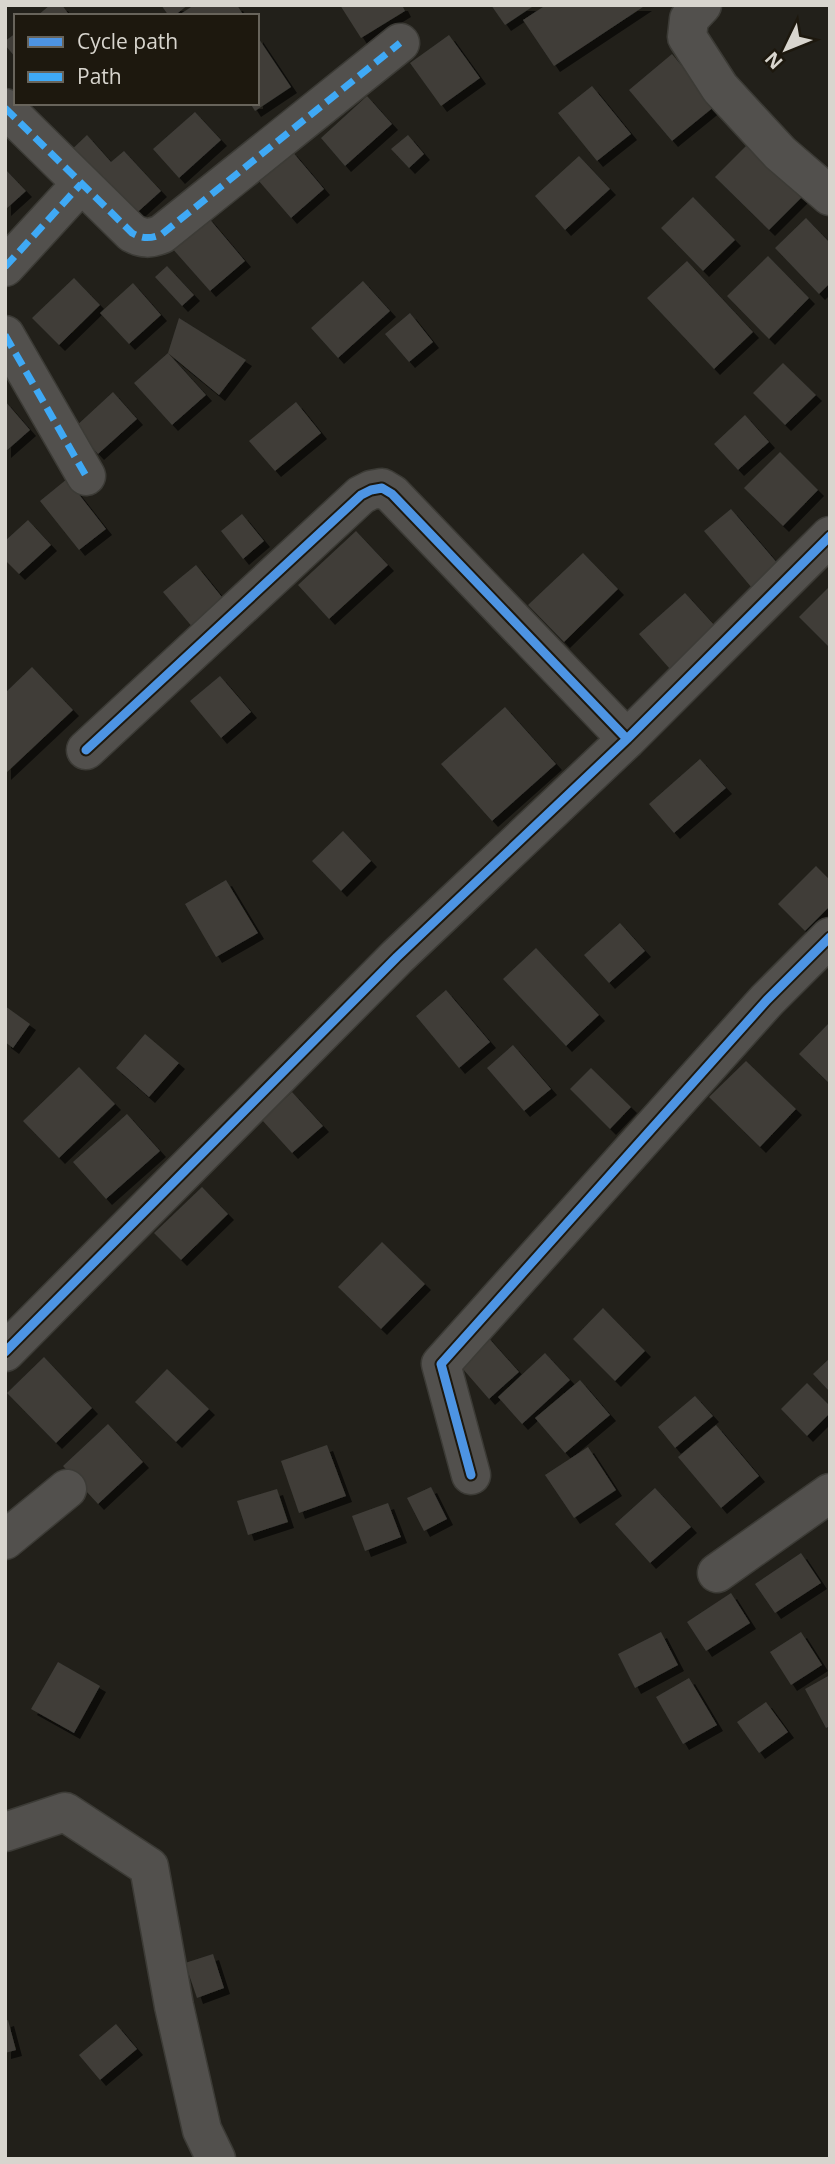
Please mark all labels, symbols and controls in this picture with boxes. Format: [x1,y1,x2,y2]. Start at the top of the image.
legend [14,14,259,105]
north arrow [751,14,821,84]
text: Cycle path [77,27,178,55]
text: N [759,46,788,75]
text: Path [77,62,122,90]

